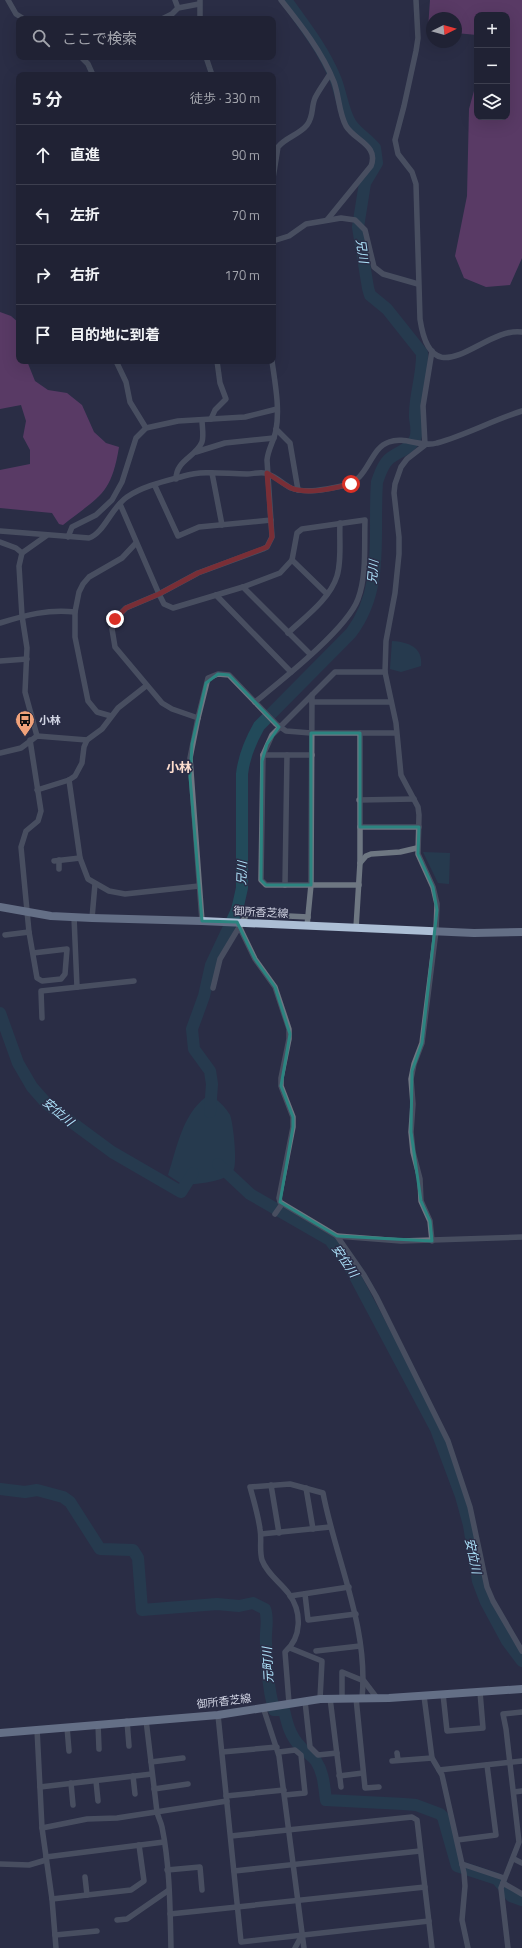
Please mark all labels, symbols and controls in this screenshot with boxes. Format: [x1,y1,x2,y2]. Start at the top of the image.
north arrow [426,12,462,48]
map controls [474,12,510,120]
button: + [474,12,510,48]
search box [16,16,276,60]
icon: search [30,27,52,49]
text: ここで検索 [62,27,137,50]
button: − [474,48,510,84]
button: layers [474,84,510,120]
text: 5 分 [32,86,62,112]
text: 徒歩 · 330 m [190,88,260,108]
text: 直進 [70,143,100,166]
icon: ahead [32,144,54,166]
text: 90 m [232,145,260,165]
text: 左折 [70,203,100,226]
icon: left [32,204,54,226]
text: 70 m [232,205,260,225]
water label: 兄川 [351,238,374,266]
text: 右折 [70,263,100,286]
icon: right [32,264,54,286]
text: 170 m [224,265,260,285]
text: 目的地に到着 [70,323,160,346]
icon: arrive [32,324,54,346]
route start [342,475,360,493]
water label: 兄川 [362,557,383,585]
route end [106,610,124,628]
bus stop icon: 小林 [14,709,36,737]
place label: 小林 [39,712,61,728]
district label: 小林 [166,757,192,777]
water label: 兄川 [232,859,251,885]
street label: 御所香芝線 [232,903,289,921]
water label: 安位川 [38,1093,80,1132]
water label: 安位川 [327,1240,364,1283]
water label: 安位川 [460,1536,487,1577]
water label: 元町川 [257,1645,278,1684]
street label: 御所香芝線 [195,1690,252,1712]

